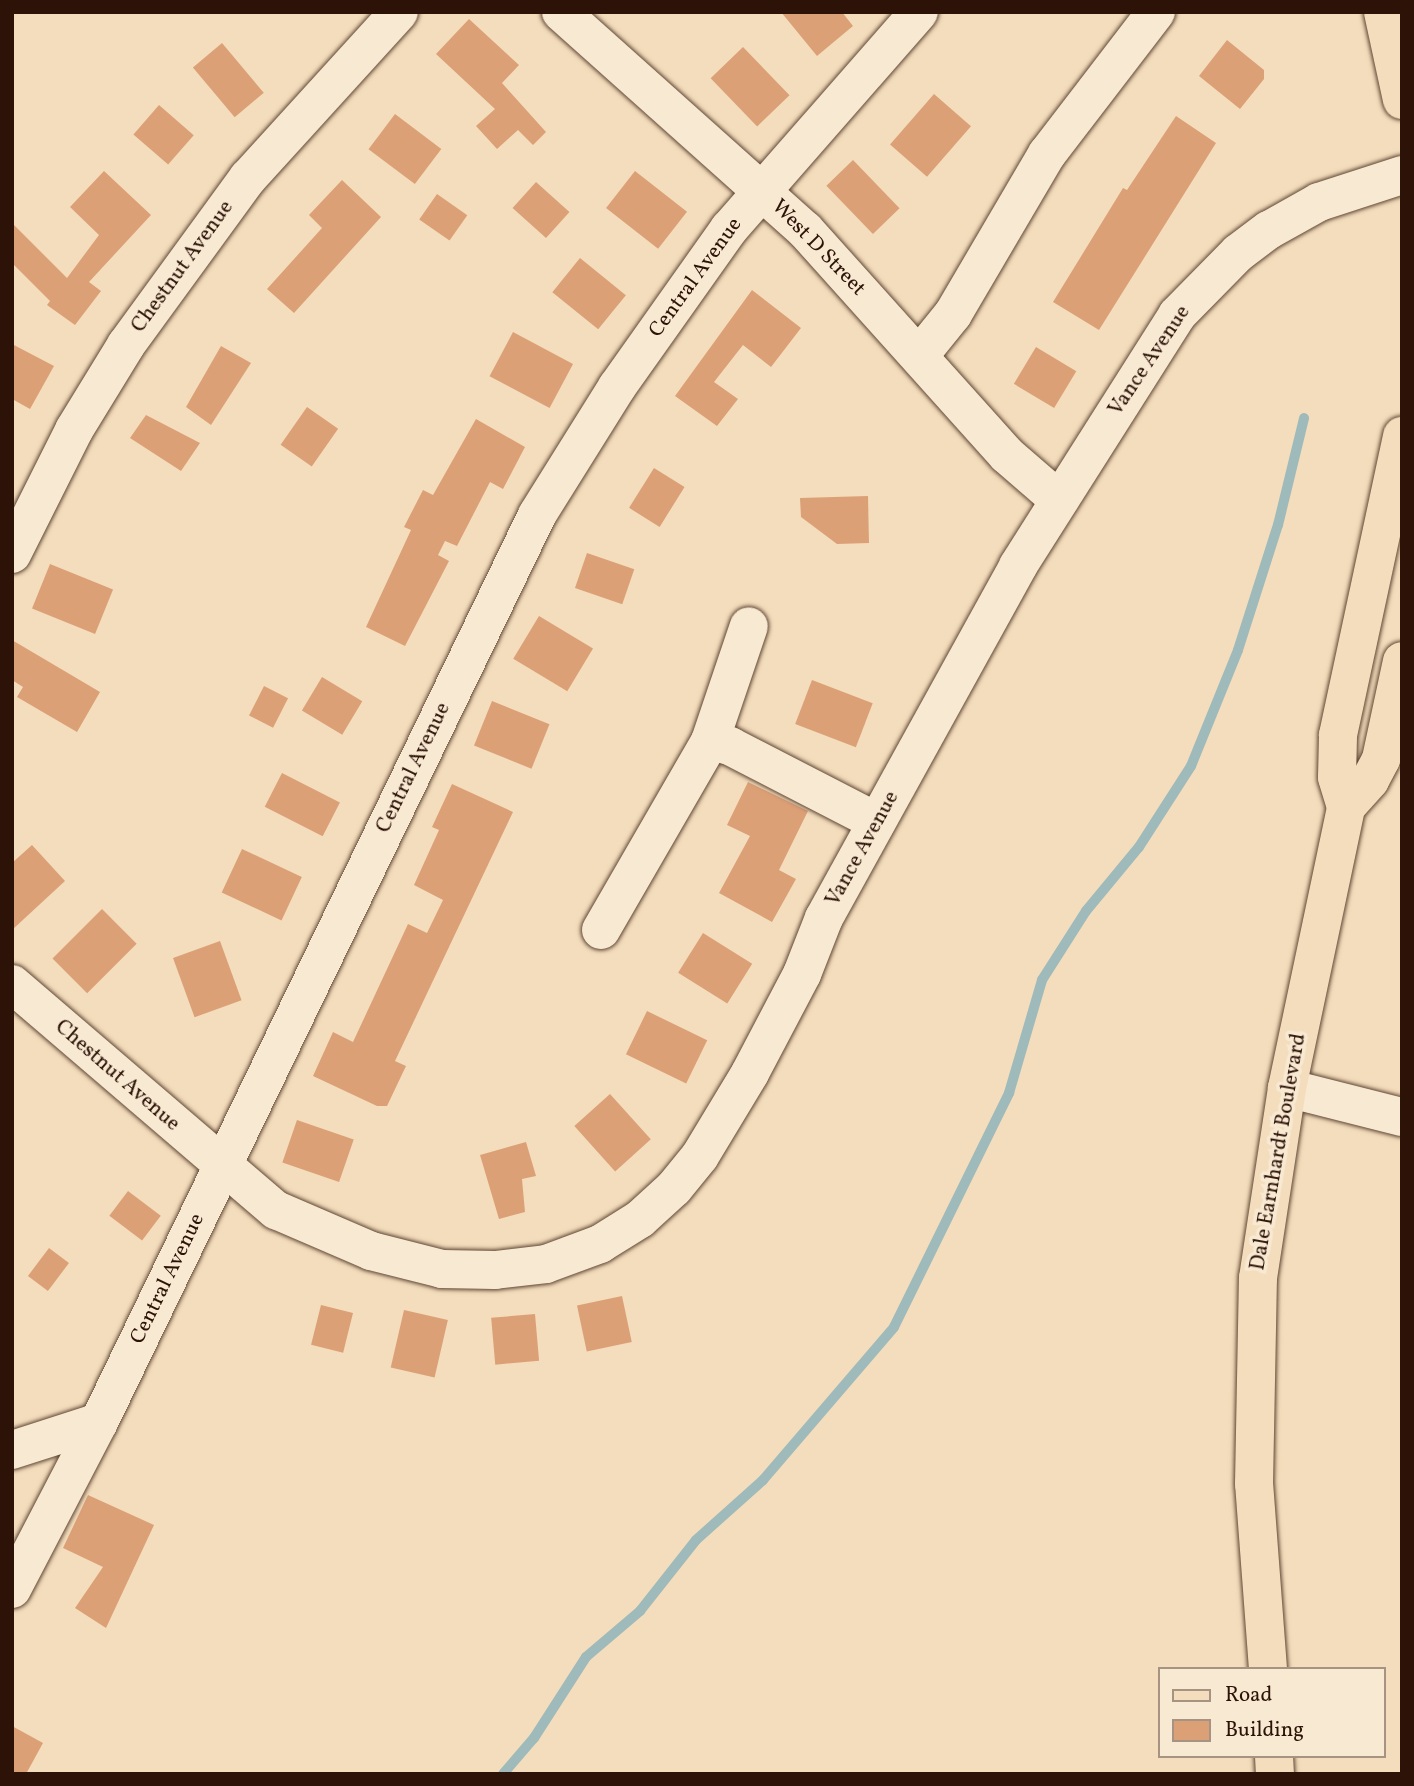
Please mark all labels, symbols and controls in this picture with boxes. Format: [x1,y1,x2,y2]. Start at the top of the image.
street label: West D Street [766,194,870,302]
street label: Chestnut Avenue [127,196,239,338]
street label: Central Avenue [644,213,748,343]
street label: Vance Avenue [1104,301,1196,421]
street label: Central Avenue [372,699,456,837]
street label: Vance Avenue [821,787,905,911]
street label: Chestnut Avenue [49,1015,185,1137]
street label: Dale Earnhardt Boulevard [1246,1032,1312,1272]
street label: Central Avenue [126,1210,210,1348]
legend [1158,1667,1386,1758]
text: Road [1225,1681,1272,1710]
text: Building [1225,1716,1304,1745]

